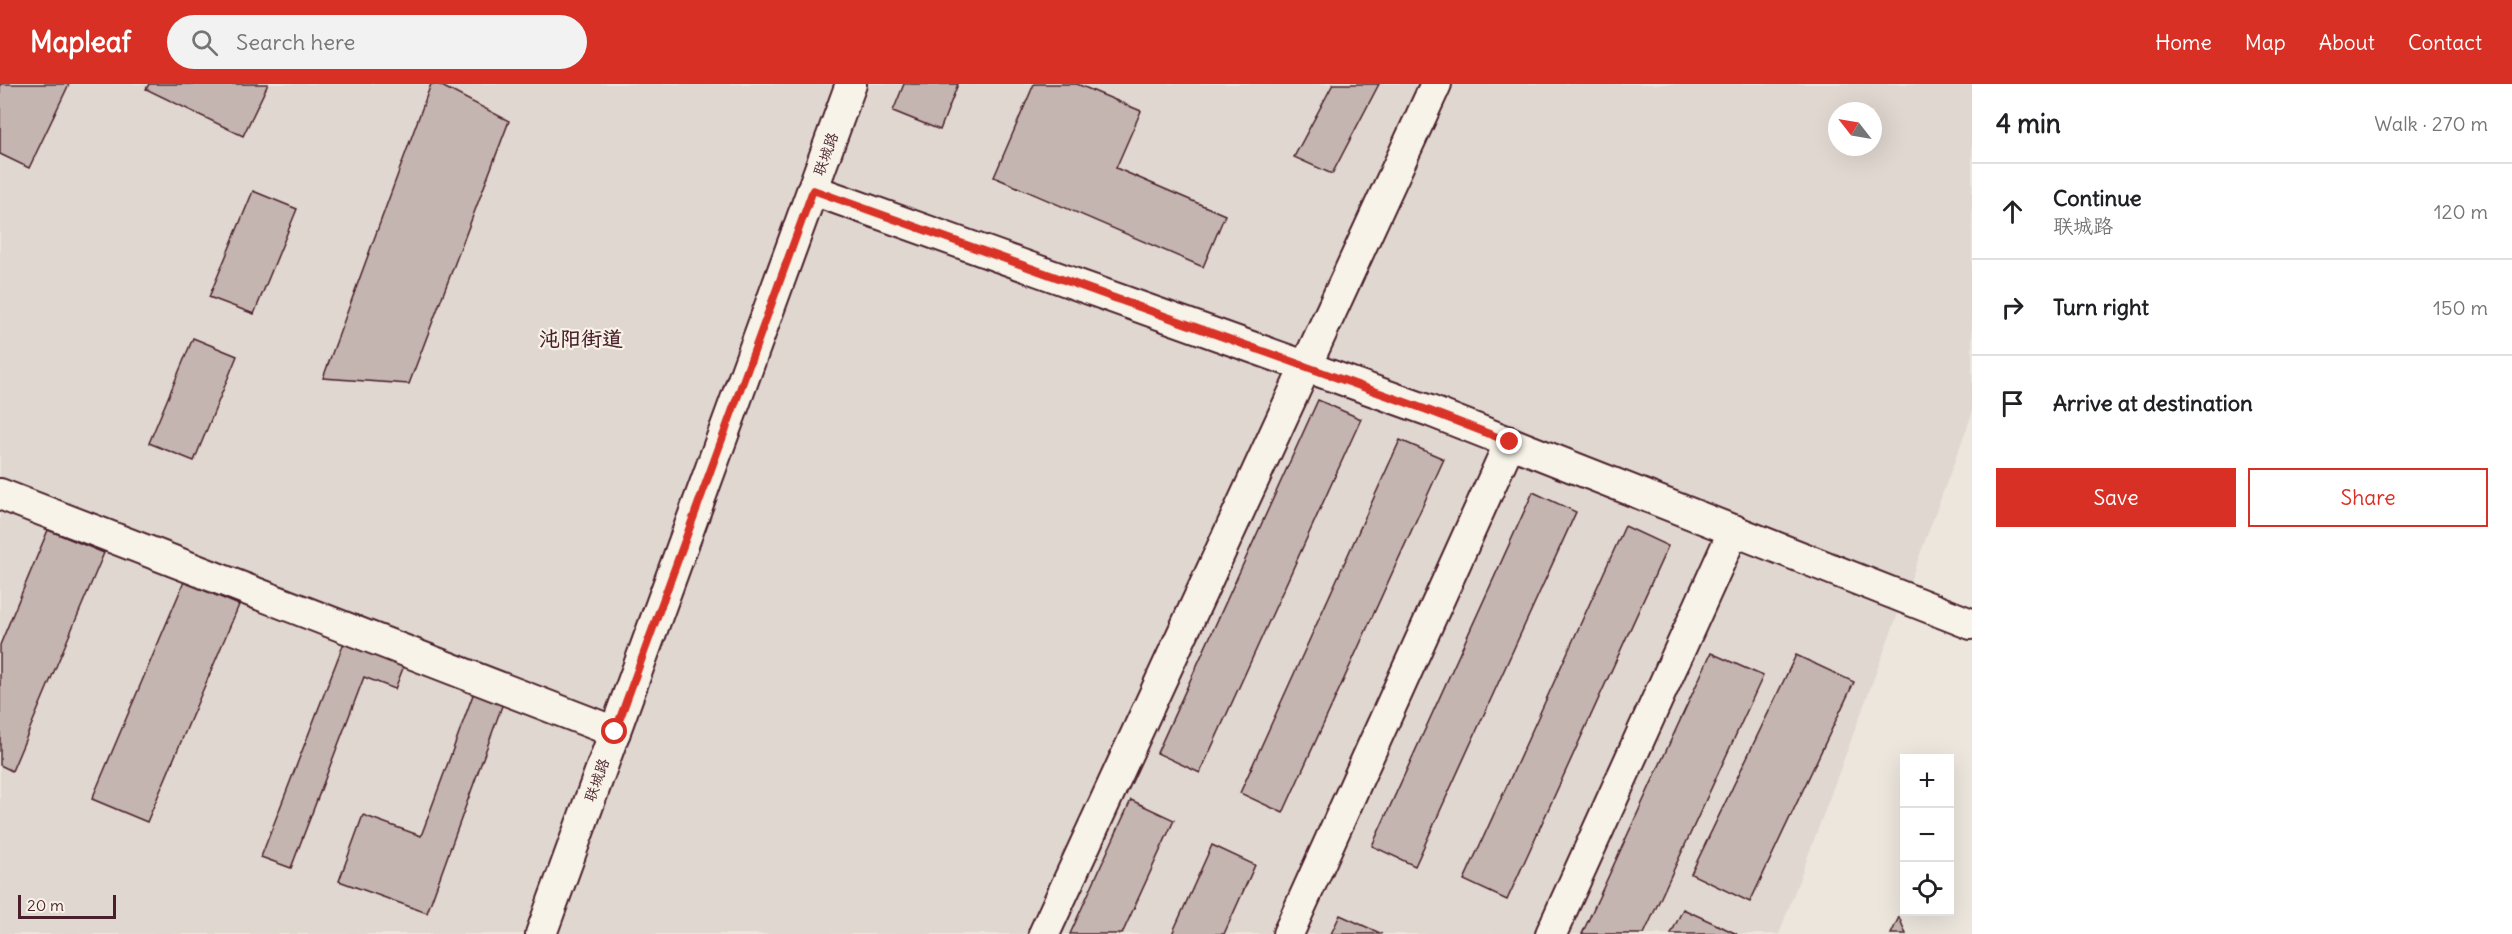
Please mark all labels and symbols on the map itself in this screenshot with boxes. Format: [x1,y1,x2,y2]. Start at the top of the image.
north arrow [1828,102,1882,156]
street label: 联城路 [809,129,842,178]
district label: 沌阳街道 [539,325,623,352]
route end [1496,428,1522,454]
route start [601,718,627,744]
street label: 联城路 [580,755,613,804]
scale bar [18,892,116,920]

